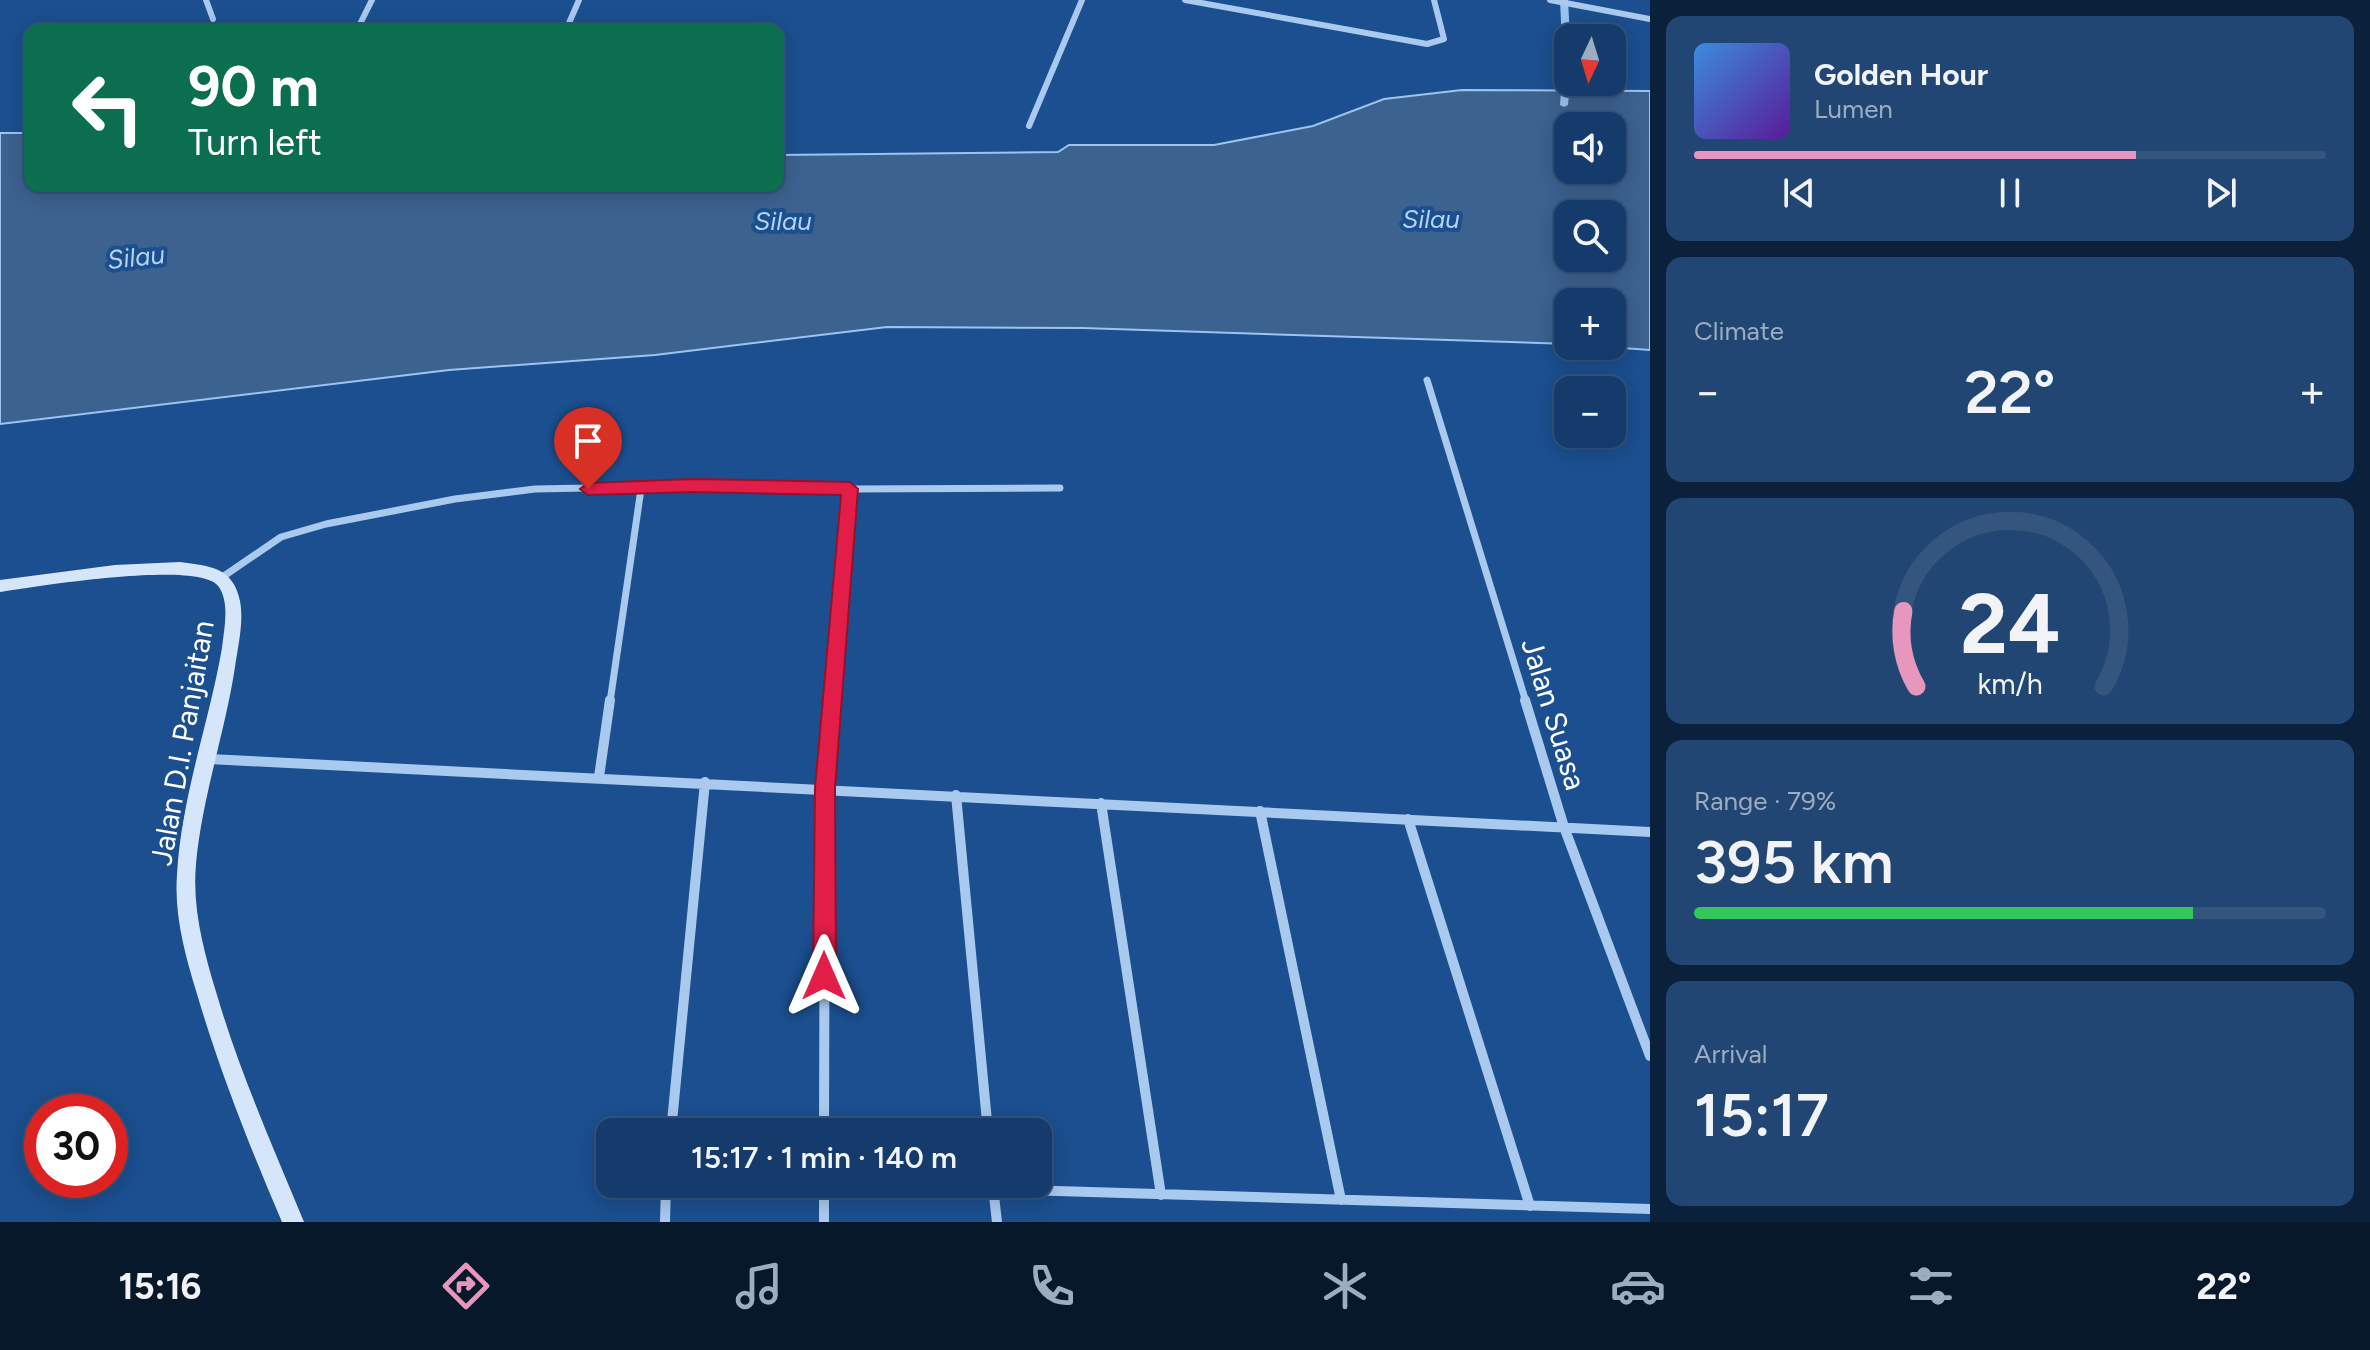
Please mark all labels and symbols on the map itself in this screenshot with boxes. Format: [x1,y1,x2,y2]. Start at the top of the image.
north arrow [1554,24,1626,96]
water label: Silau [1402,203,1460,235]
water label: Silau [754,205,812,237]
water label: Silau [106,238,166,276]
pin [554,407,622,489]
street label: Jalan D.I. Panjaitan [142,618,222,868]
street label: Jalan Suasa [1513,634,1595,794]
position arrow [782,934,866,1018]
speed limit sign: 30 [24,1094,128,1198]

